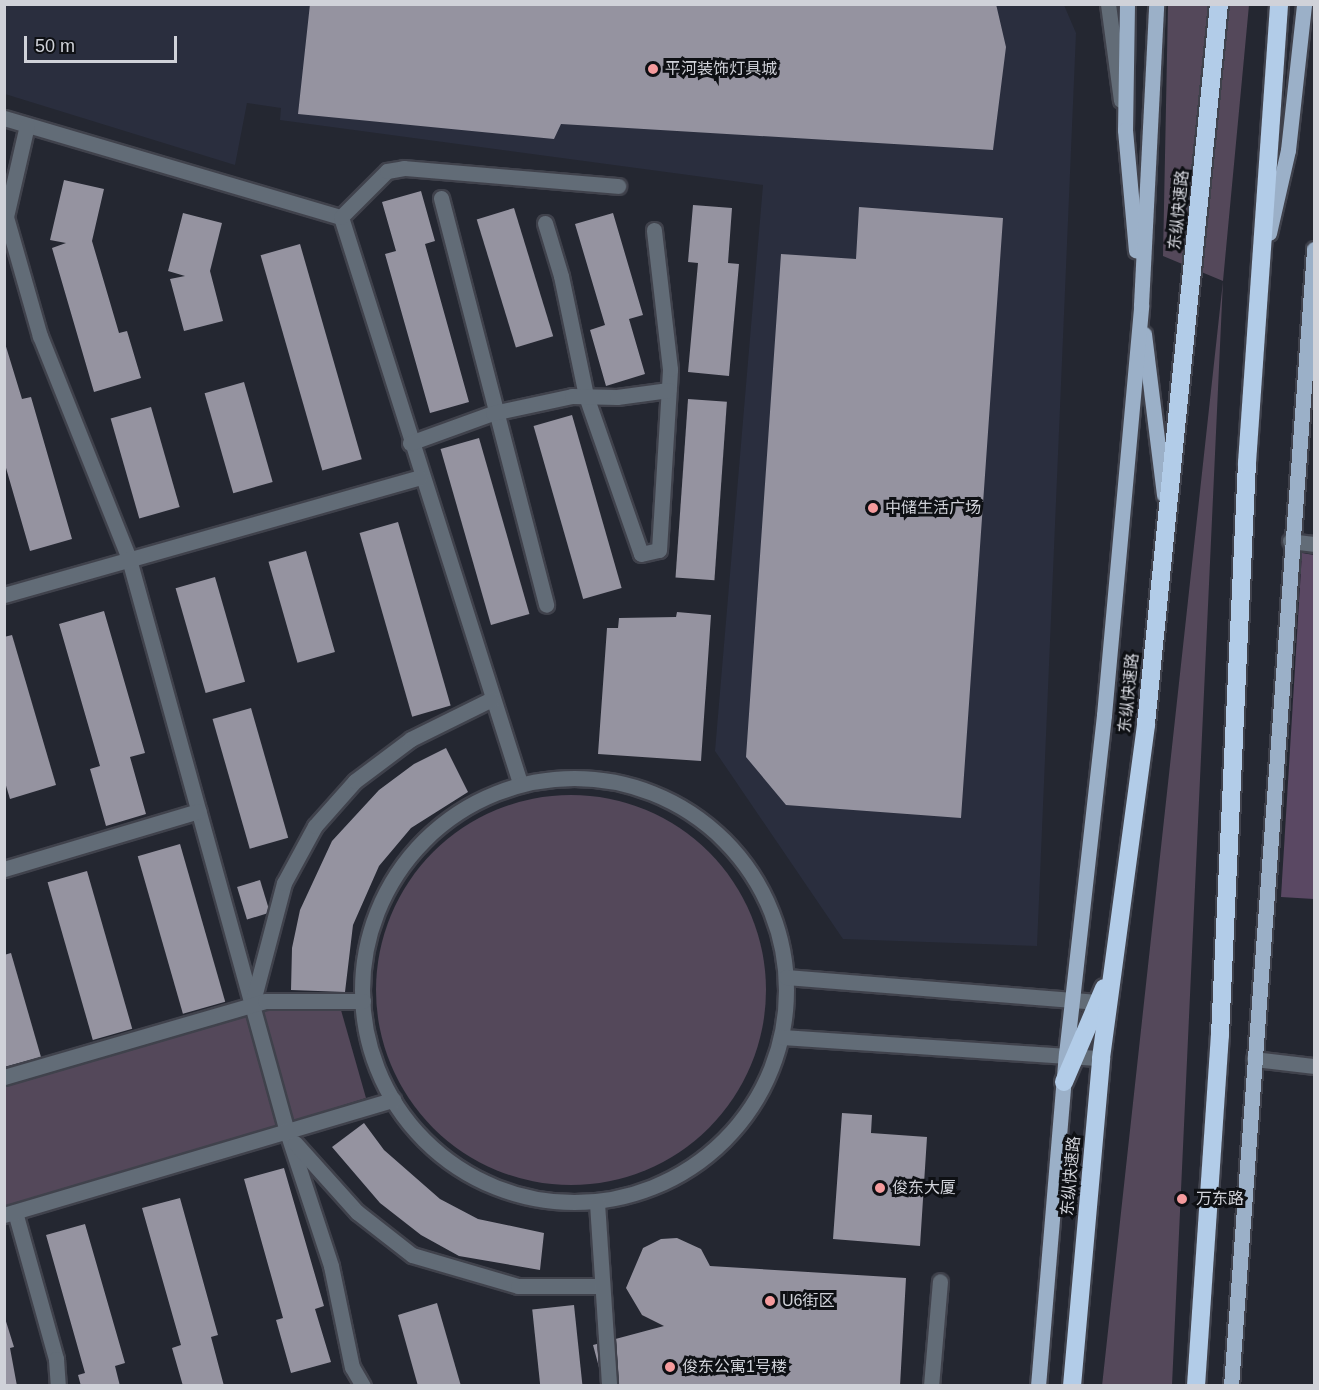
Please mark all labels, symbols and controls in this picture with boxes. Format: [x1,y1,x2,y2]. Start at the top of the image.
scale bar [27,24,180,62]
text: 50 m [35,36,75,56]
place label: 平河装饰灯具城 [665,59,777,79]
marker: 平河装饰灯具城 [646,62,660,76]
street label: 东纵快速路 [1165,169,1193,251]
place label: 中储生活广场 [885,498,981,518]
marker: 中储生活广场 [866,501,880,515]
street label: 东纵快速路 [1115,652,1143,734]
street label: 东纵快速路 [1058,1135,1084,1217]
place label: 俊东大厦 [892,1178,956,1198]
marker: 俊东大厦 [873,1181,887,1195]
place label: 万东路 [1196,1189,1244,1209]
marker: 万东路 [1173,1190,1191,1208]
place label: U6街区 [782,1291,834,1311]
marker: U6街区 [763,1294,777,1308]
place label: 俊东公寓1号楼 [682,1357,787,1377]
marker: 俊东公寓1号楼 [663,1360,677,1374]

